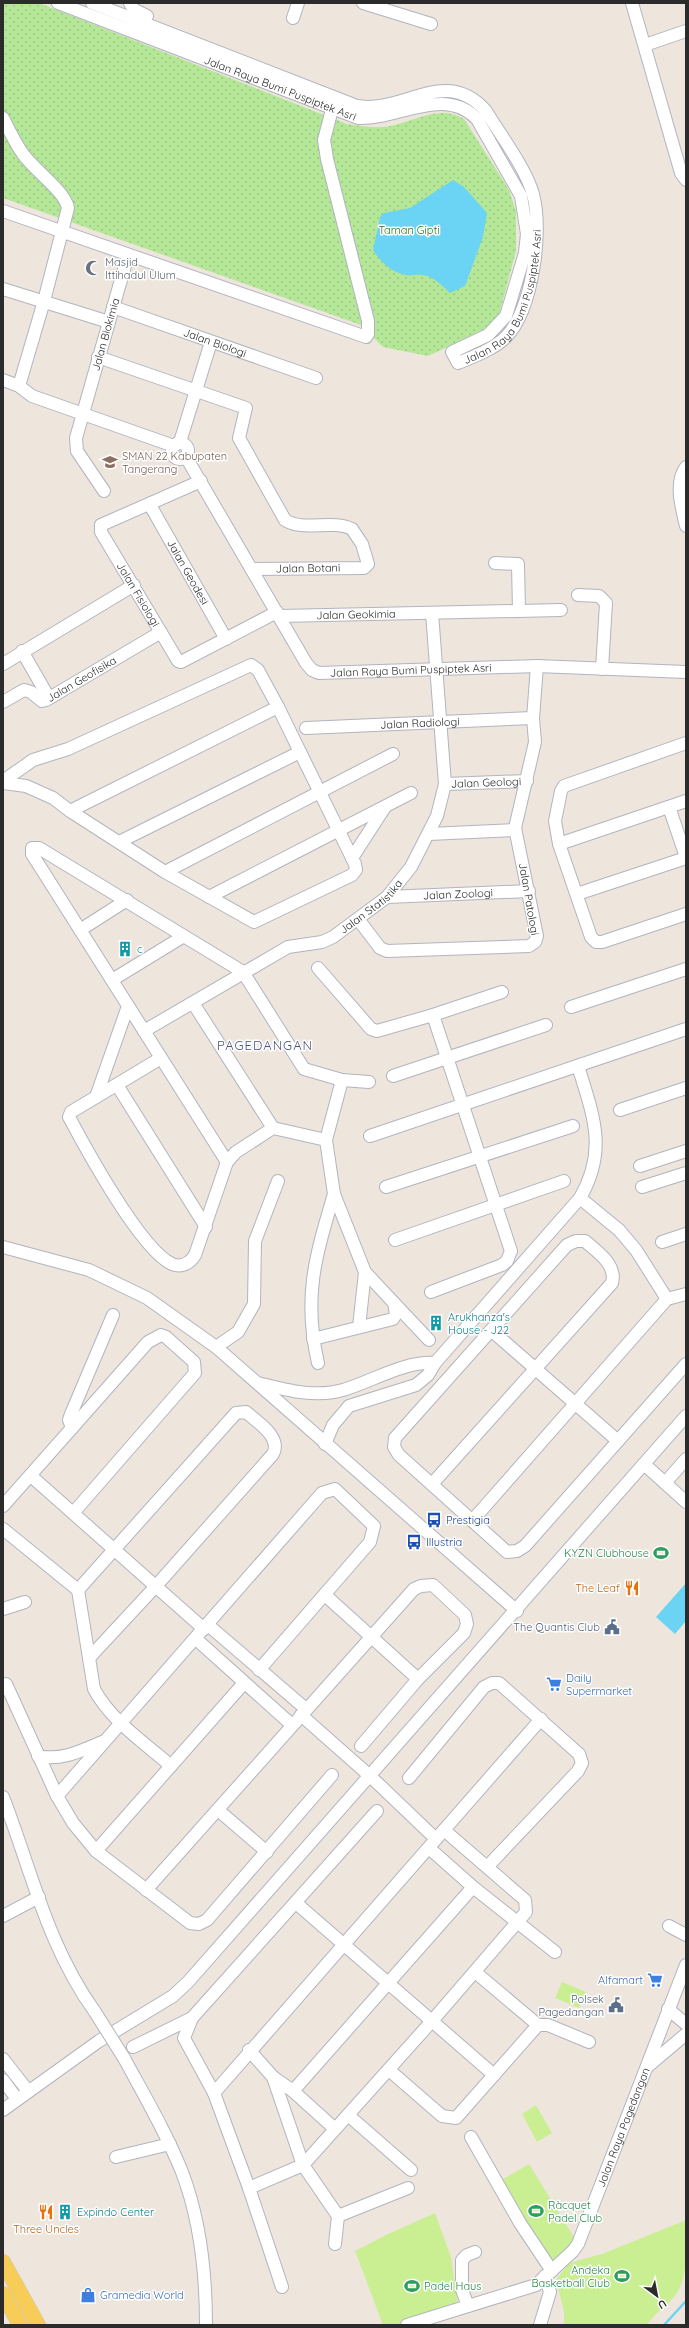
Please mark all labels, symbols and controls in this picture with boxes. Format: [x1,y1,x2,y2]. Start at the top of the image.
street label: Jalan Raya Bumi Puspiptek Asri [202,53,358,124]
park label: Taman Gipti [378,223,440,237]
street label: Jalan Raya Bumi Puspiptek Asri [461,230,544,367]
place label: Masjid Ittihadul Ulum [105,255,176,282]
mosque icon: Masjid Ittihadul Ulum [84,259,102,277]
street label: Jalan Biokimia [88,296,122,372]
street label: Jalan Biologi [181,325,248,360]
place label: SMAN 22 Kabupaten Tangerang [122,449,227,476]
school or university icon: SMAN 22 Kabupaten Tangerang [101,453,119,471]
street label: Jalan Geodesi [164,537,212,607]
street label: Jalan Fisiologi [114,560,163,629]
street label: Jalan Botani [276,560,340,576]
street label: Jalan Geokimia [316,607,396,622]
street label: Jalan Geofisika [44,653,119,705]
street label: Jalan Raya Bumi Puspiptek Asri [330,660,492,680]
street label: Jalan Radiologi [380,714,460,732]
street label: Jalan Geologi [451,774,521,791]
street label: Jalan Patologi [516,862,542,936]
street label: Jalan Statistika [337,877,405,937]
street label: Jalan Zoologi [423,886,493,902]
building icon: c [116,940,134,958]
place label: c [137,942,143,956]
district label: PAGEDANGAN [217,1037,313,1053]
place label: Arukhanza's House - J22 [448,1310,510,1337]
building icon: Arukhanza's House - J22 [427,1314,445,1332]
bus stop icon: Prestigia [425,1511,443,1529]
place label: Prestigia [446,1513,490,1527]
bus stop icon: Illustria [405,1533,423,1551]
place label: Illustria [426,1535,462,1549]
sports icon: KYZN Clubhouse [652,1544,670,1562]
place label: KYZN Clubhouse [564,1546,649,1560]
restaurant icon: The Leaf [623,1579,641,1597]
place label: The Leaf [575,1581,620,1595]
public building icon: The Quantis Club [603,1618,621,1636]
place label: The Quantis Club [513,1620,600,1634]
place label: Daily Supermarket [566,1671,632,1698]
supermarket icon: Daily Supermarket [545,1675,563,1693]
supermarket icon: Alfamart [646,1971,664,1989]
place label: Alfamart [598,1973,643,1987]
place label: Polsek Pagedangan [538,1992,604,2019]
public building icon: Polsek Pagedangan [607,1996,625,2014]
street label: Jalan Raya Pagedangan [594,2066,653,2189]
place label: Ràcquet Padel Club [548,2198,602,2225]
sports icon: Ràcquet Padel Club [527,2202,545,2220]
restaurant icon: Three Uncles [37,2203,55,2221]
building icon: Expindo Center [56,2203,74,2221]
place label: Expindo Center [77,2205,155,2219]
place label: Three Uncles [13,2222,79,2236]
place label: Andeka Basketball Club [531,2263,610,2290]
sports icon: Andeka Basketball Club [613,2267,631,2285]
north arrow [637,2276,677,2316]
sports icon: Padel Haus [403,2277,421,2295]
place label: Padel Haus [424,2279,481,2293]
shop icon: Gramedia World [79,2286,97,2304]
place label: Gramedia World [100,2288,184,2302]
text: U [655,2296,669,2312]

